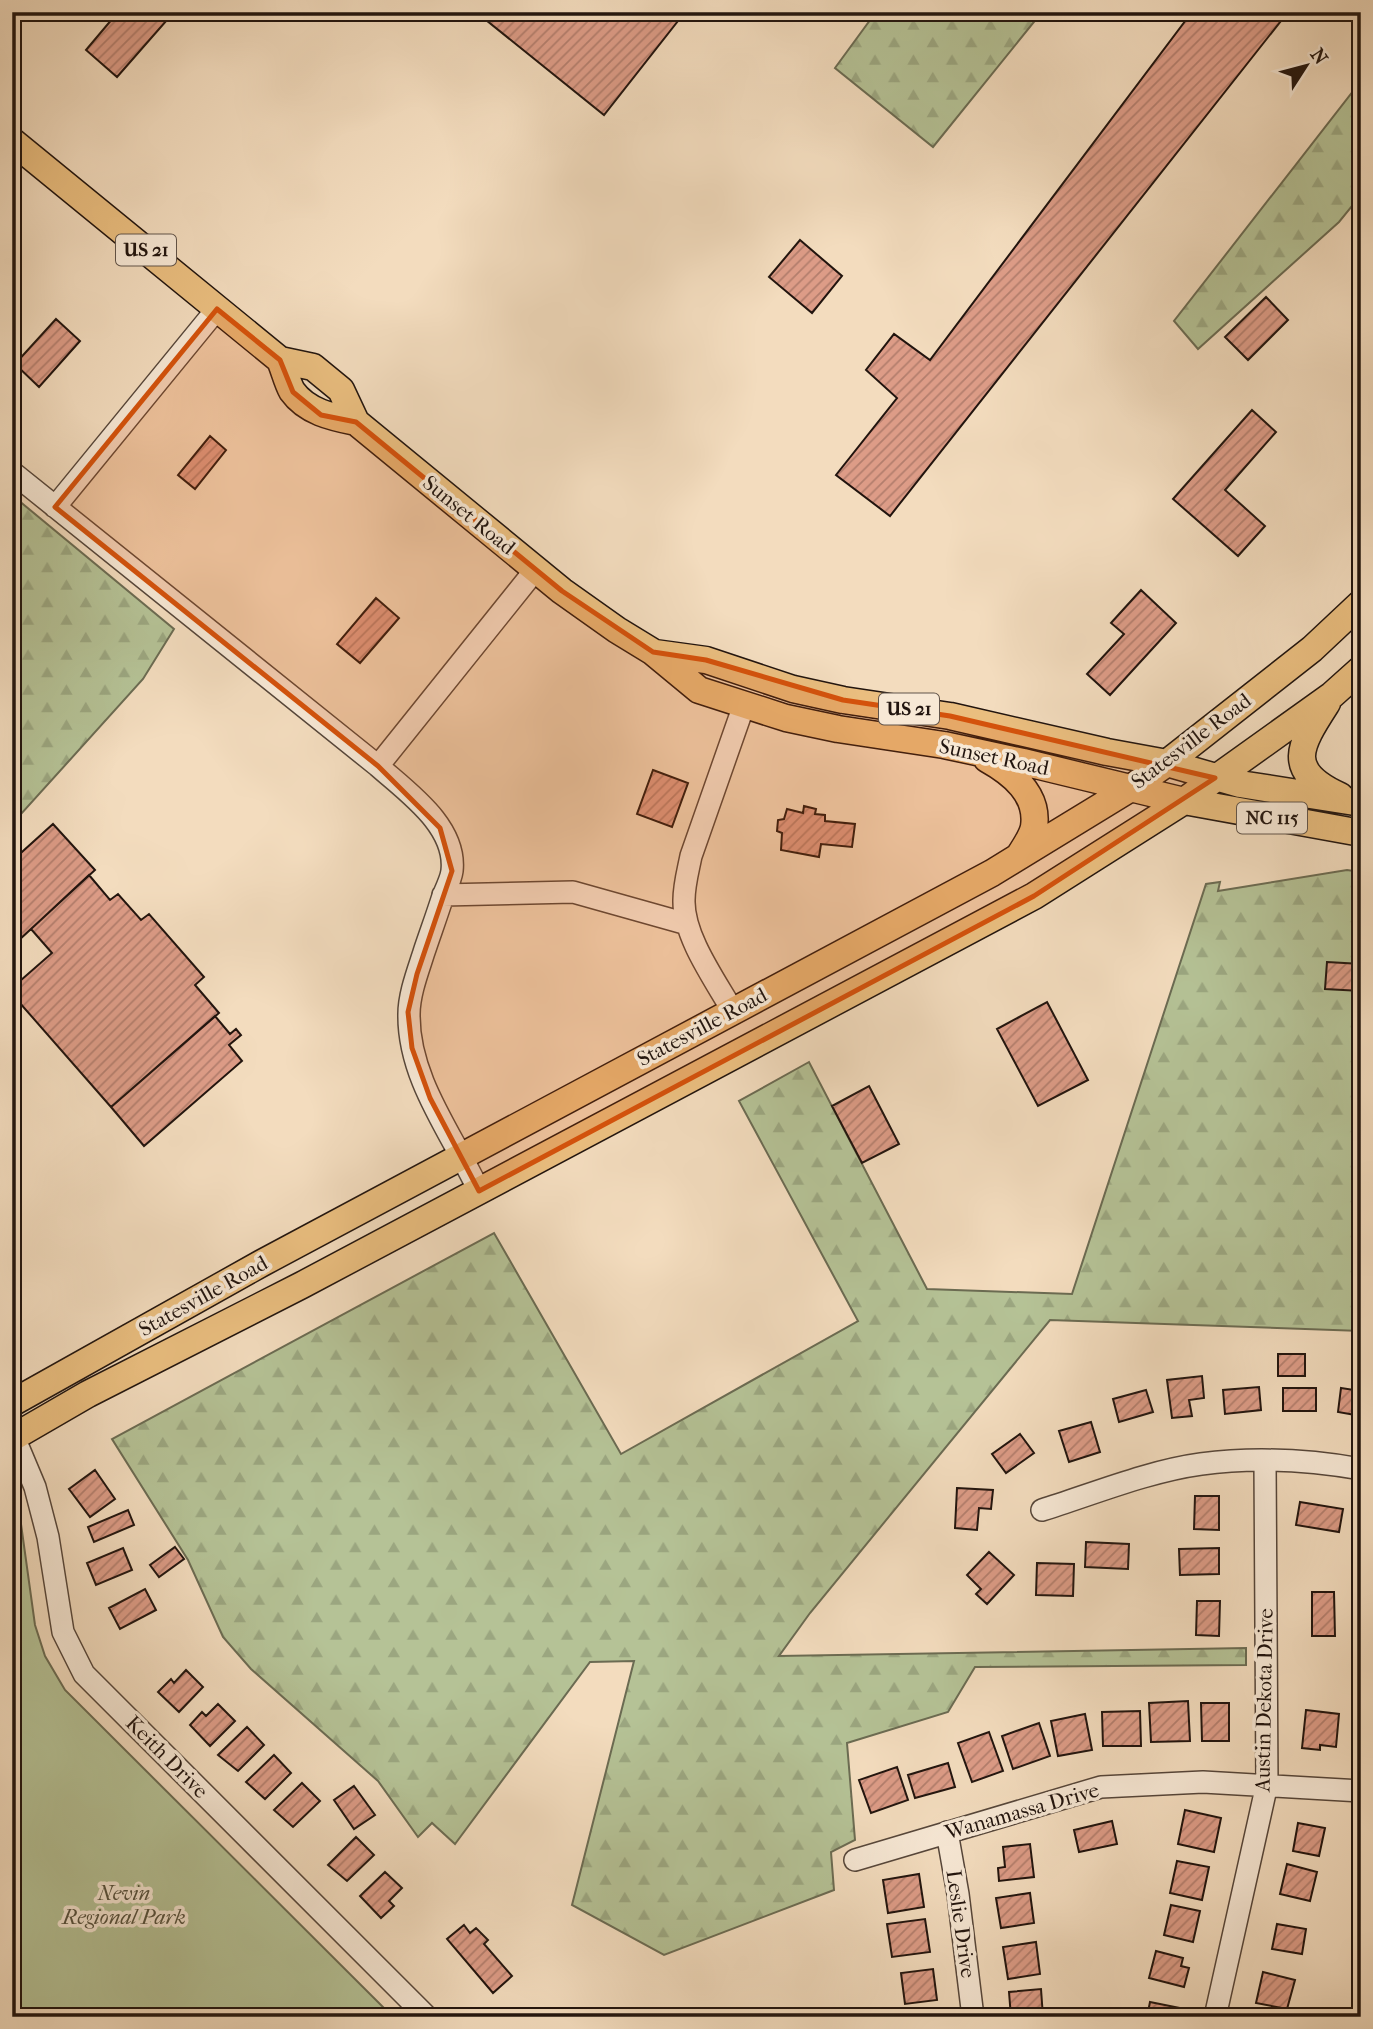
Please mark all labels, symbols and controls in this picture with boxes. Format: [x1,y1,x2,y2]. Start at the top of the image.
north arrow [1272,32,1342,102]
text: N [1306,44,1332,69]
road number: US 21 [116,234,176,266]
street label: Sunset Road [418,471,520,560]
street label: Statesville Road [1126,688,1256,794]
road number: US 21 [879,694,939,724]
street label: Sunset Road [937,734,1052,780]
road number: NC 115 [1237,803,1307,834]
street label: Statesville Road [633,982,771,1071]
street label: Statesville Road [134,1250,272,1341]
street label: Austin Dekota Drive [1250,1608,1278,1793]
street label: Keith Drive [121,1711,213,1803]
street label: Wanamassa Drive [941,1778,1102,1845]
street label: Leslie Drive [942,1868,980,1980]
park label: Nevin Regional Park [60,1881,186,1929]

